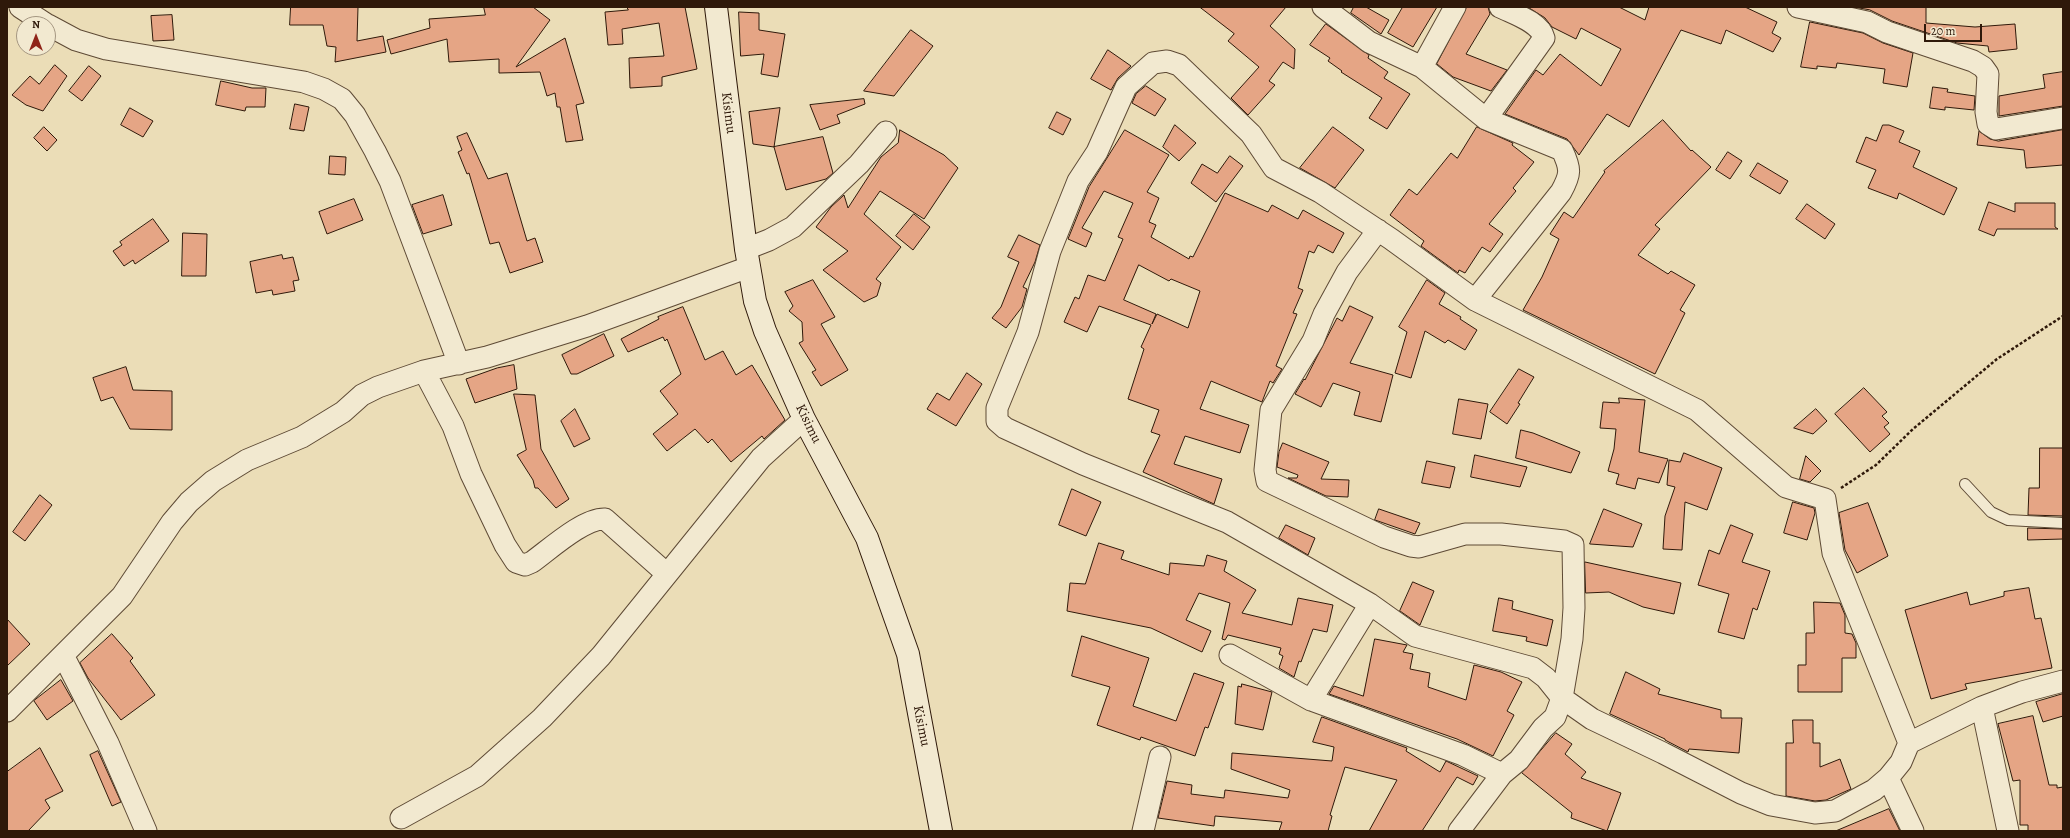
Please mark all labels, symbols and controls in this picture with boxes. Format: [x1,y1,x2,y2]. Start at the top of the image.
north arrow [16,16,56,56]
scale bar [1926,16,1984,42]
text: N [32,17,40,32]
text: 20 m [1931,23,1955,39]
street label: Kisimu [717,91,739,135]
street label: Kisimu [791,402,825,446]
street label: Kisimu [909,704,933,748]

